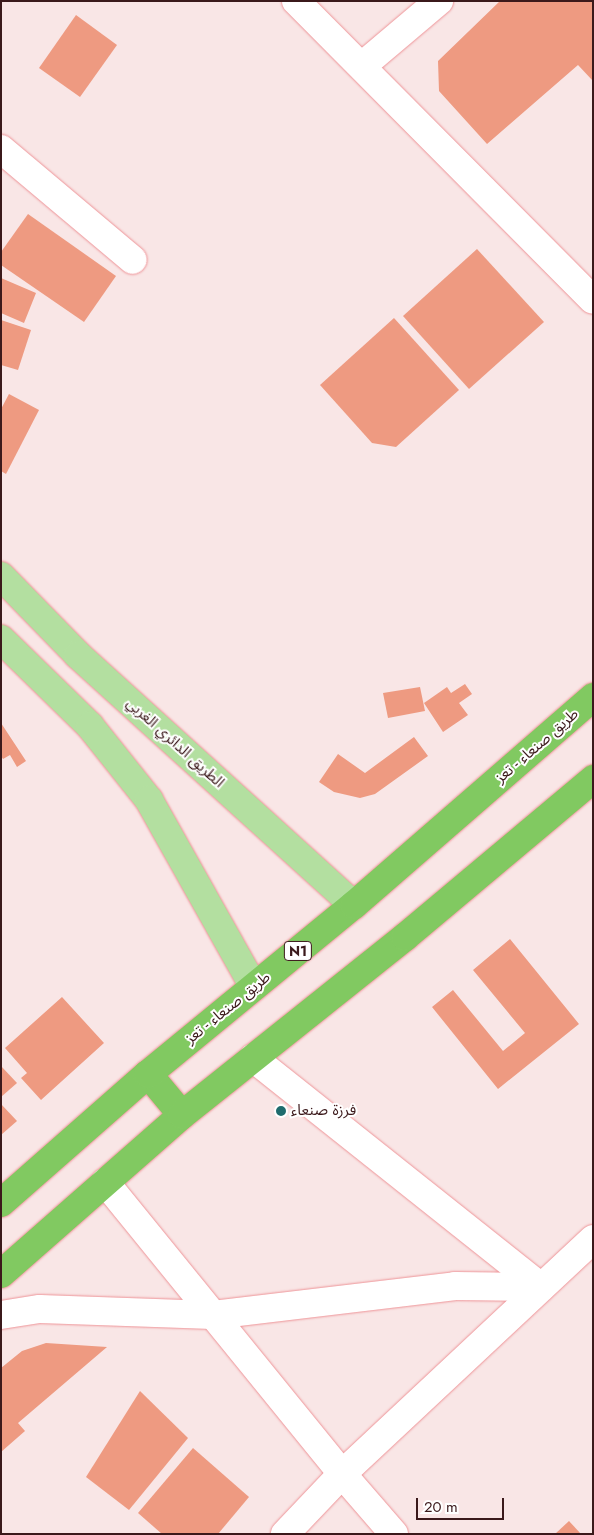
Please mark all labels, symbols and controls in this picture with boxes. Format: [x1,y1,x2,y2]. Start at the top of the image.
street label: الطريق الدائري الغربي [122,694,228,792]
street label: طريق صنعاء - تعز [492,705,582,787]
road number: N1 [283,939,313,962]
street label: طريق صنعاء - تعز [182,968,274,1048]
place label: فرزة صنعاء [291,1102,356,1120]
marker: فرزة صنعاء [275,1105,287,1117]
scale bar [419,1488,506,1520]
text: 20 m [424,1496,458,1518]

